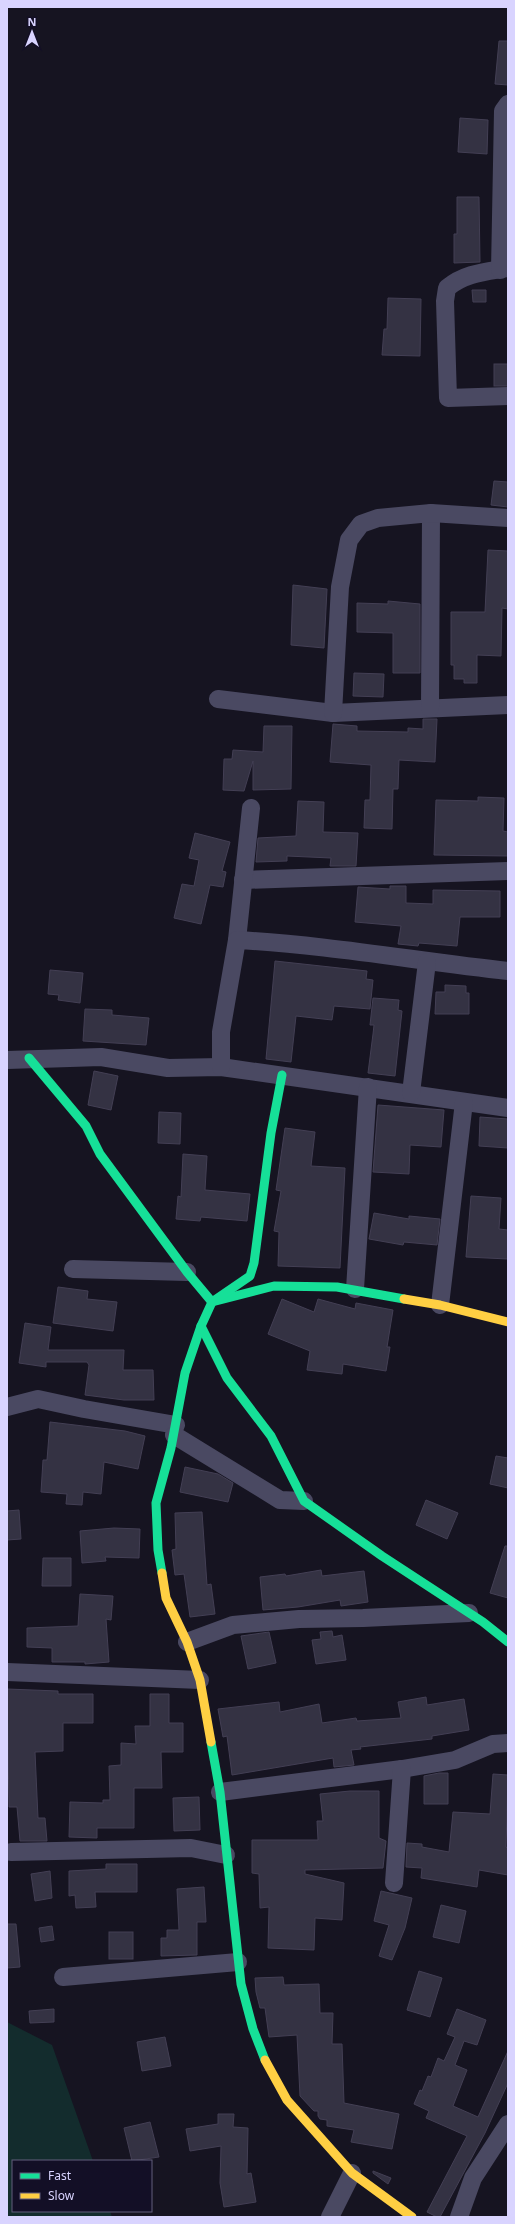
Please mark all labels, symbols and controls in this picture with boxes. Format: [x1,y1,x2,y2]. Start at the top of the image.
north arrow [12,12,52,52]
text: N [28,14,36,29]
legend [12,2160,152,2212]
text: Fast [48,2167,72,2184]
text: Slow [48,2187,75,2204]

